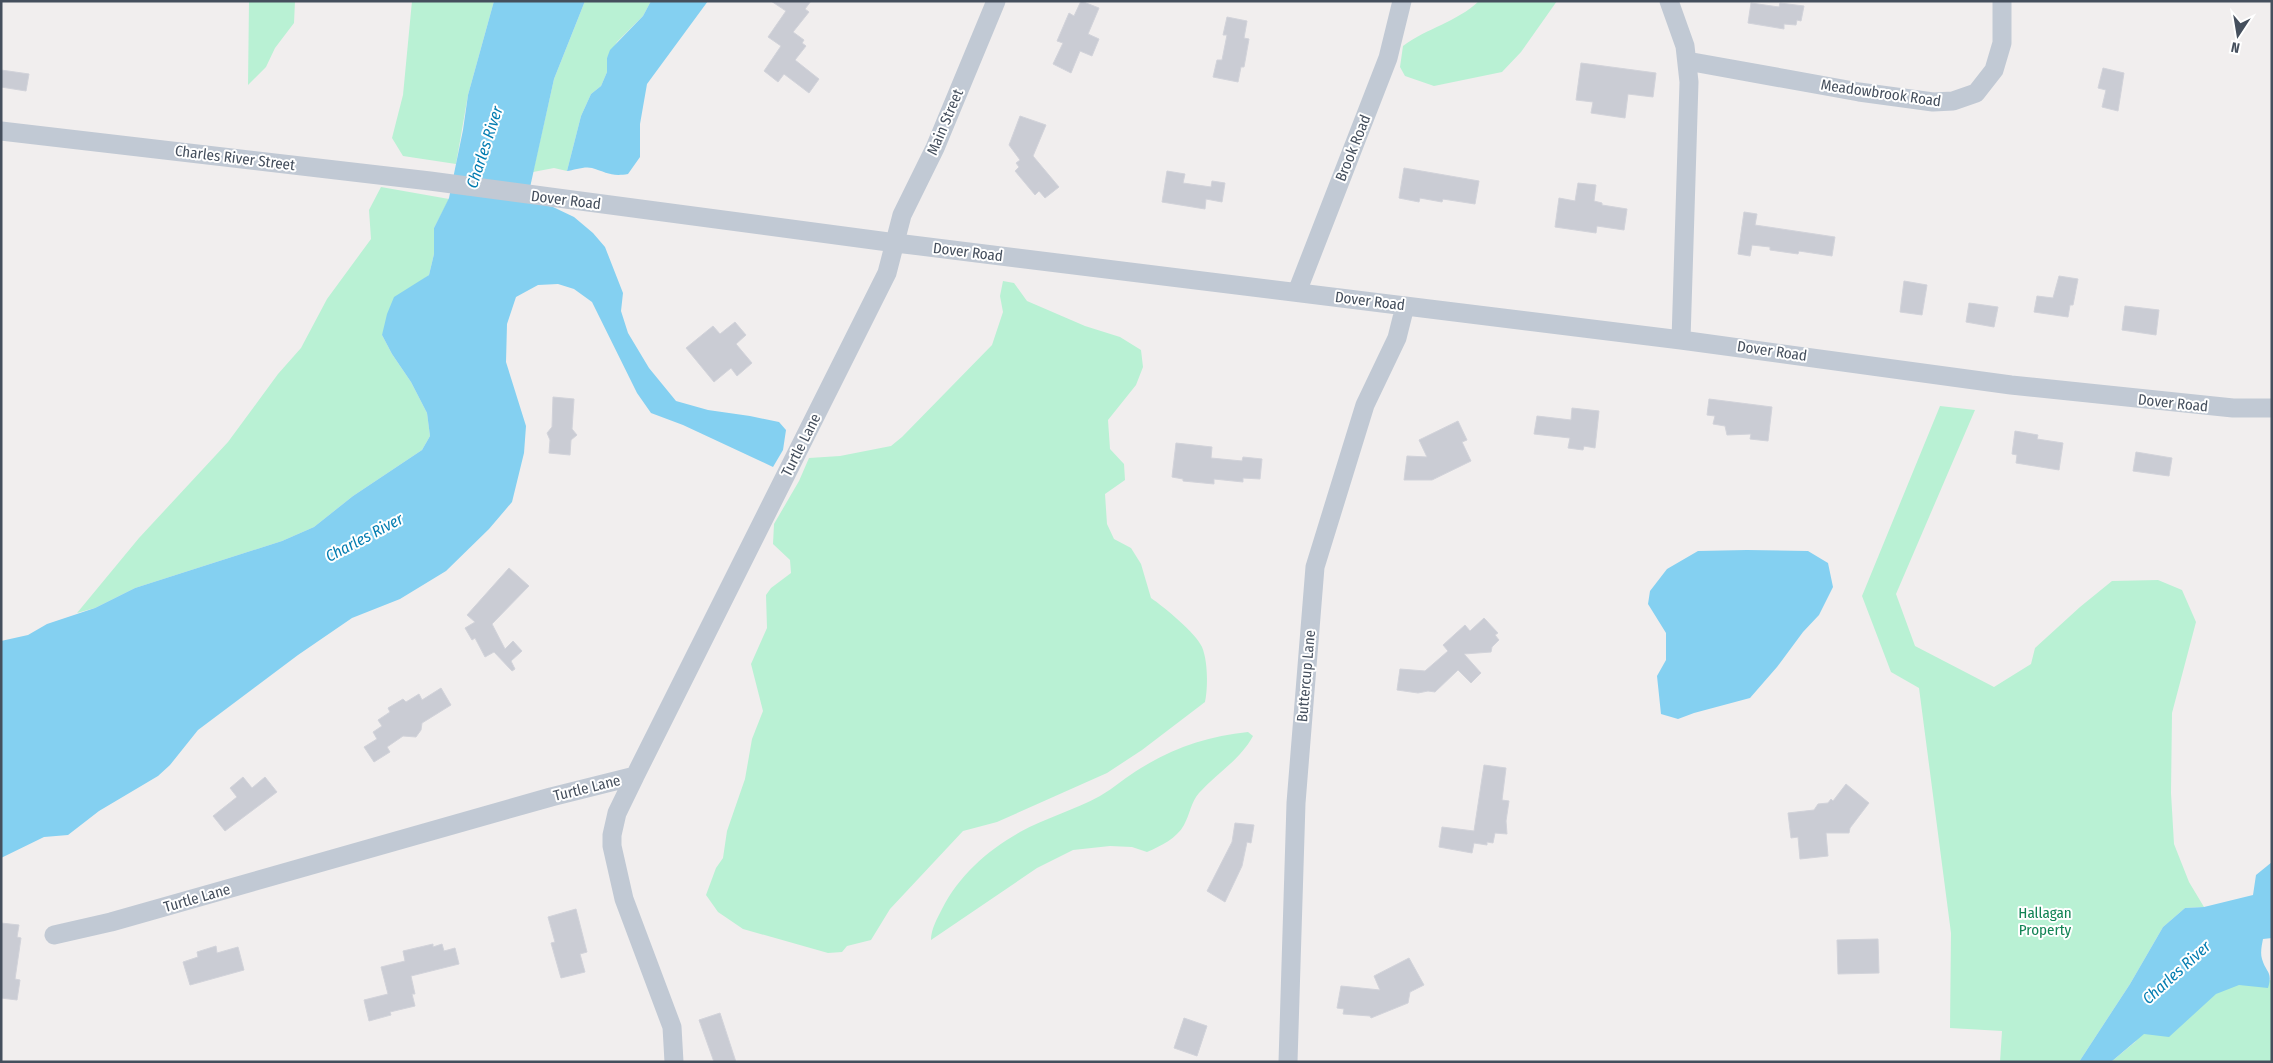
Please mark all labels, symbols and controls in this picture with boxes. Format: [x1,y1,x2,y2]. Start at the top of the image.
north arrow [2213,10,2263,60]
text: N [2230,38,2241,56]
street label: Meadowbrook Road [1820,76,1942,110]
street label: Main Street [923,86,967,158]
water label: Charles River [462,103,507,191]
street label: Brook Road [1331,112,1375,184]
street label: Charles River Street [174,142,296,174]
street label: Dover Road [530,187,602,213]
street label: Dover Road [932,239,1004,265]
street label: Dover Road [1334,288,1406,314]
street label: Dover Road [1736,337,1808,365]
street label: Dover Road [2137,390,2209,416]
street label: Turtle Lane [777,411,825,479]
water label: Charles River [322,509,407,566]
street label: Buttercup Lane [1293,629,1319,723]
street label: Turtle Lane [552,771,622,805]
street label: Turtle Lane [162,880,232,916]
park label: Hallagan Property [2018,904,2072,939]
water label: Charles River [2138,937,2215,1008]

